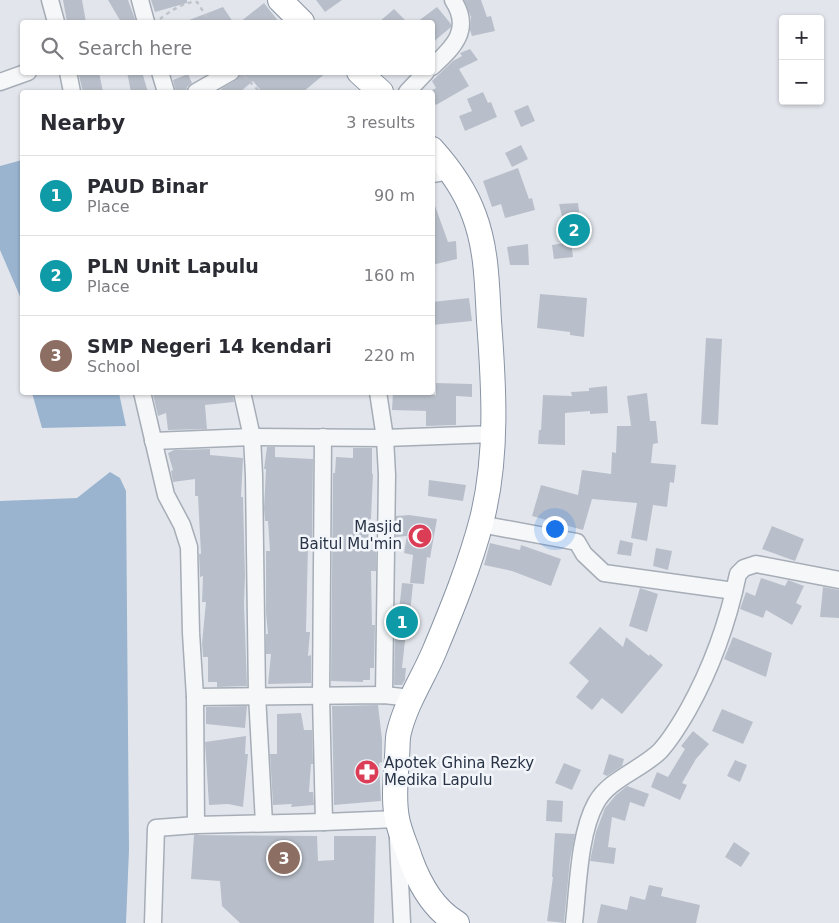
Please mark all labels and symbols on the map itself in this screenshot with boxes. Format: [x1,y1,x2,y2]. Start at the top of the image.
pin: 2 [558,211,590,249]
your location [542,516,568,542]
place label: Masjid Baitul Mu'min [299,518,402,553]
mosque icon: Masjid Baitul Mu'min [407,523,433,549]
pin: 1 [386,603,418,641]
place label: Apotek Ghina Rezky Medika Lapulu [384,754,534,789]
pharmacy icon: Apotek Ghina Rezky Medika Lapulu [354,759,380,785]
pin: 3 [268,839,300,877]

